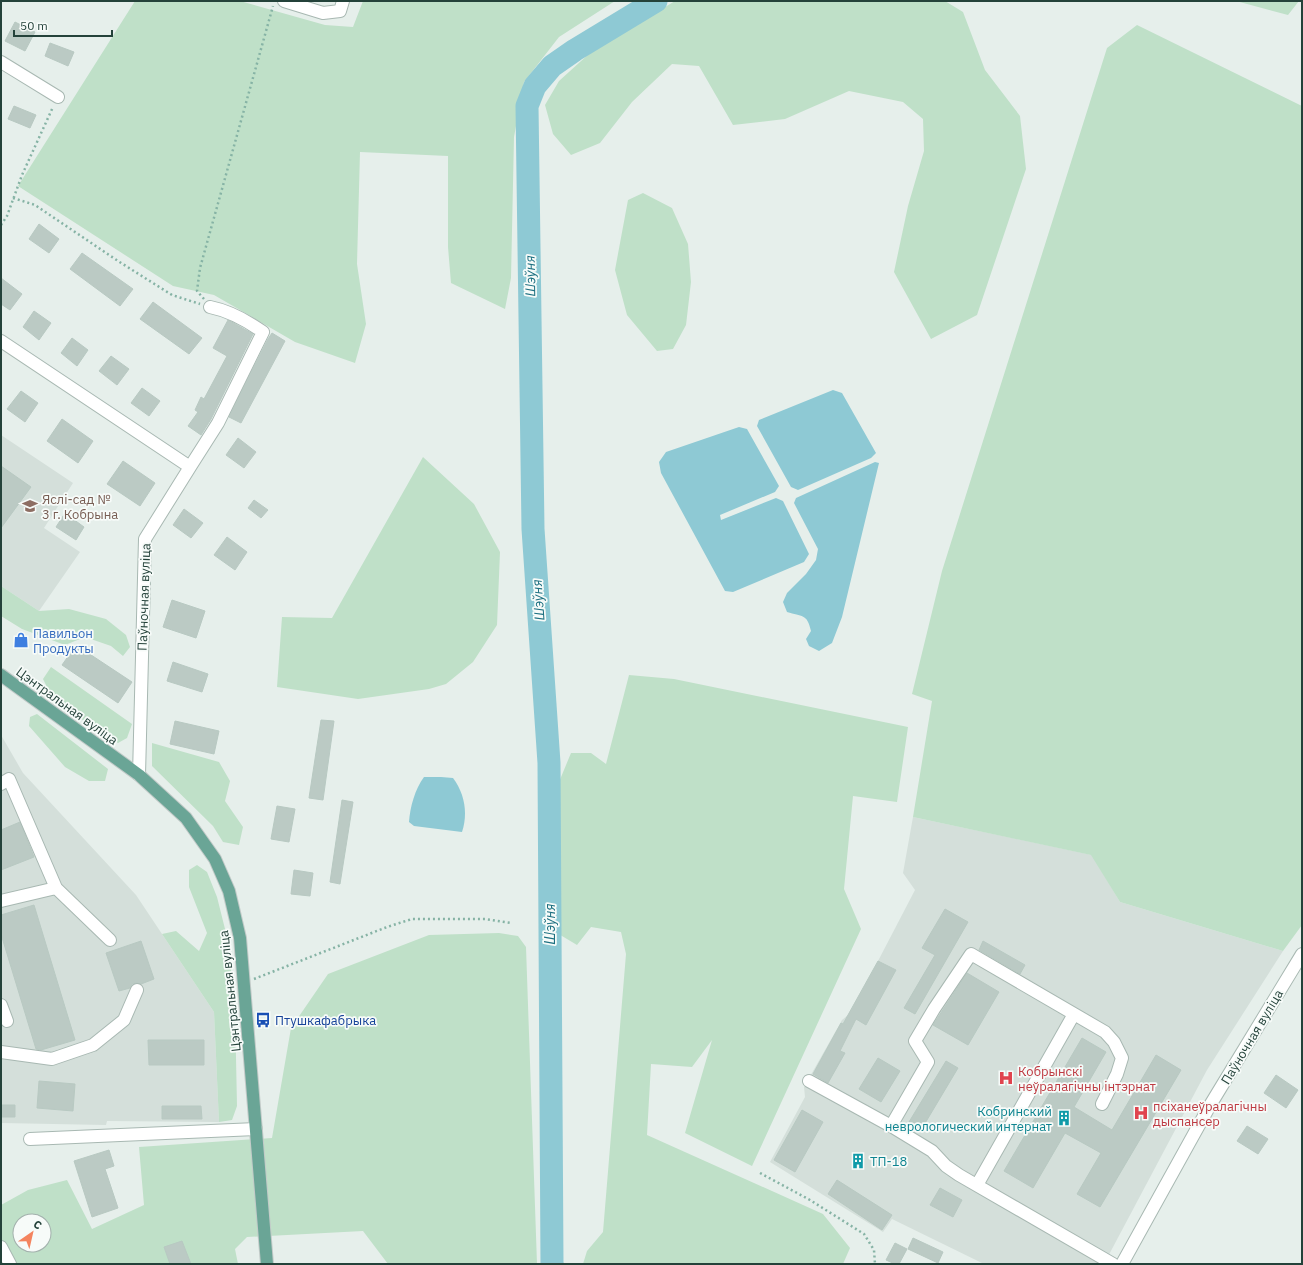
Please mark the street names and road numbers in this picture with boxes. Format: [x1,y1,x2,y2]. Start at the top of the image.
street label: Паўночная вуліца [134,543,154,651]
street label: Цэнтральная вуліца [13,663,121,749]
street label: Цэнтральная вуліца [215,929,245,1053]
street label: Паўночная вуліца [1217,986,1287,1088]

